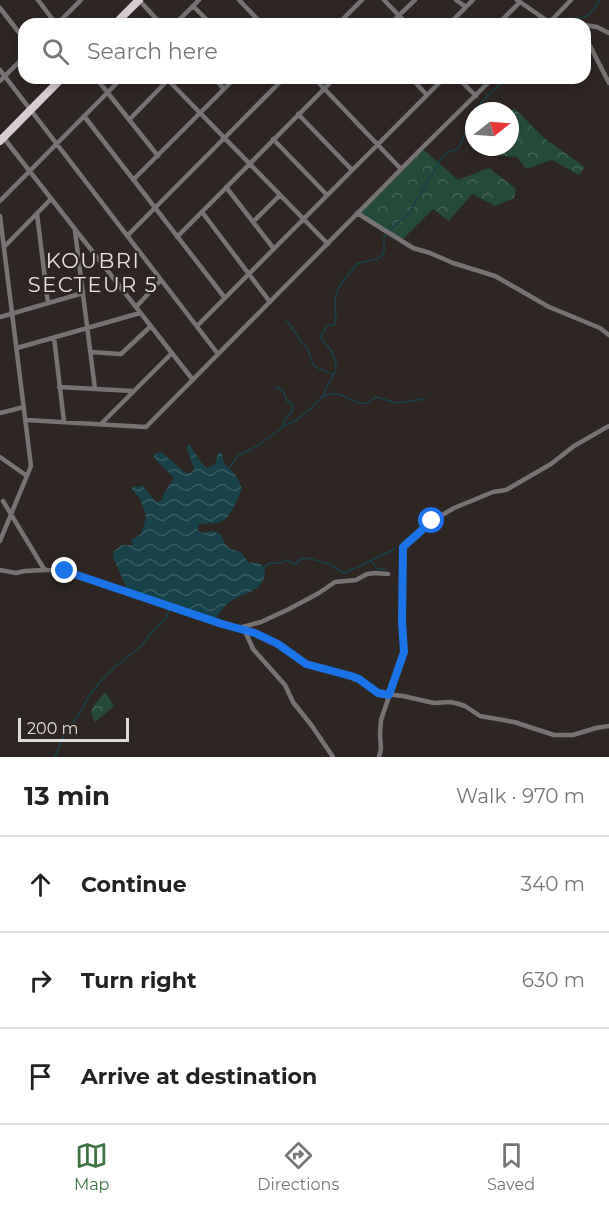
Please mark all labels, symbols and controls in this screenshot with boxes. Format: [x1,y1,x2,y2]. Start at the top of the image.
search box [18,18,591,84]
icon: search [39,35,72,68]
text: Search here [87,38,218,65]
north arrow [465,102,519,156]
district label: KOUBRI SECTEUR 5 [28,248,158,297]
route start [418,507,444,533]
route end [51,557,77,583]
scale bar [18,715,129,742]
text: 200 m [27,719,78,738]
text: 13 min [24,780,110,812]
text: Walk · 970 m [456,784,585,808]
icon: ahead [24,868,57,901]
text: Continue [81,871,187,898]
text: 340 m [521,872,585,896]
icon: right [24,964,57,997]
text: Turn right [81,967,196,994]
text: 630 m [522,968,585,992]
icon: arrive [24,1060,57,1093]
text: Arrive at destination [81,1063,317,1090]
tab: Map [74,1139,109,1194]
tab: Directions [257,1139,339,1194]
tab: Saved [487,1139,535,1194]

